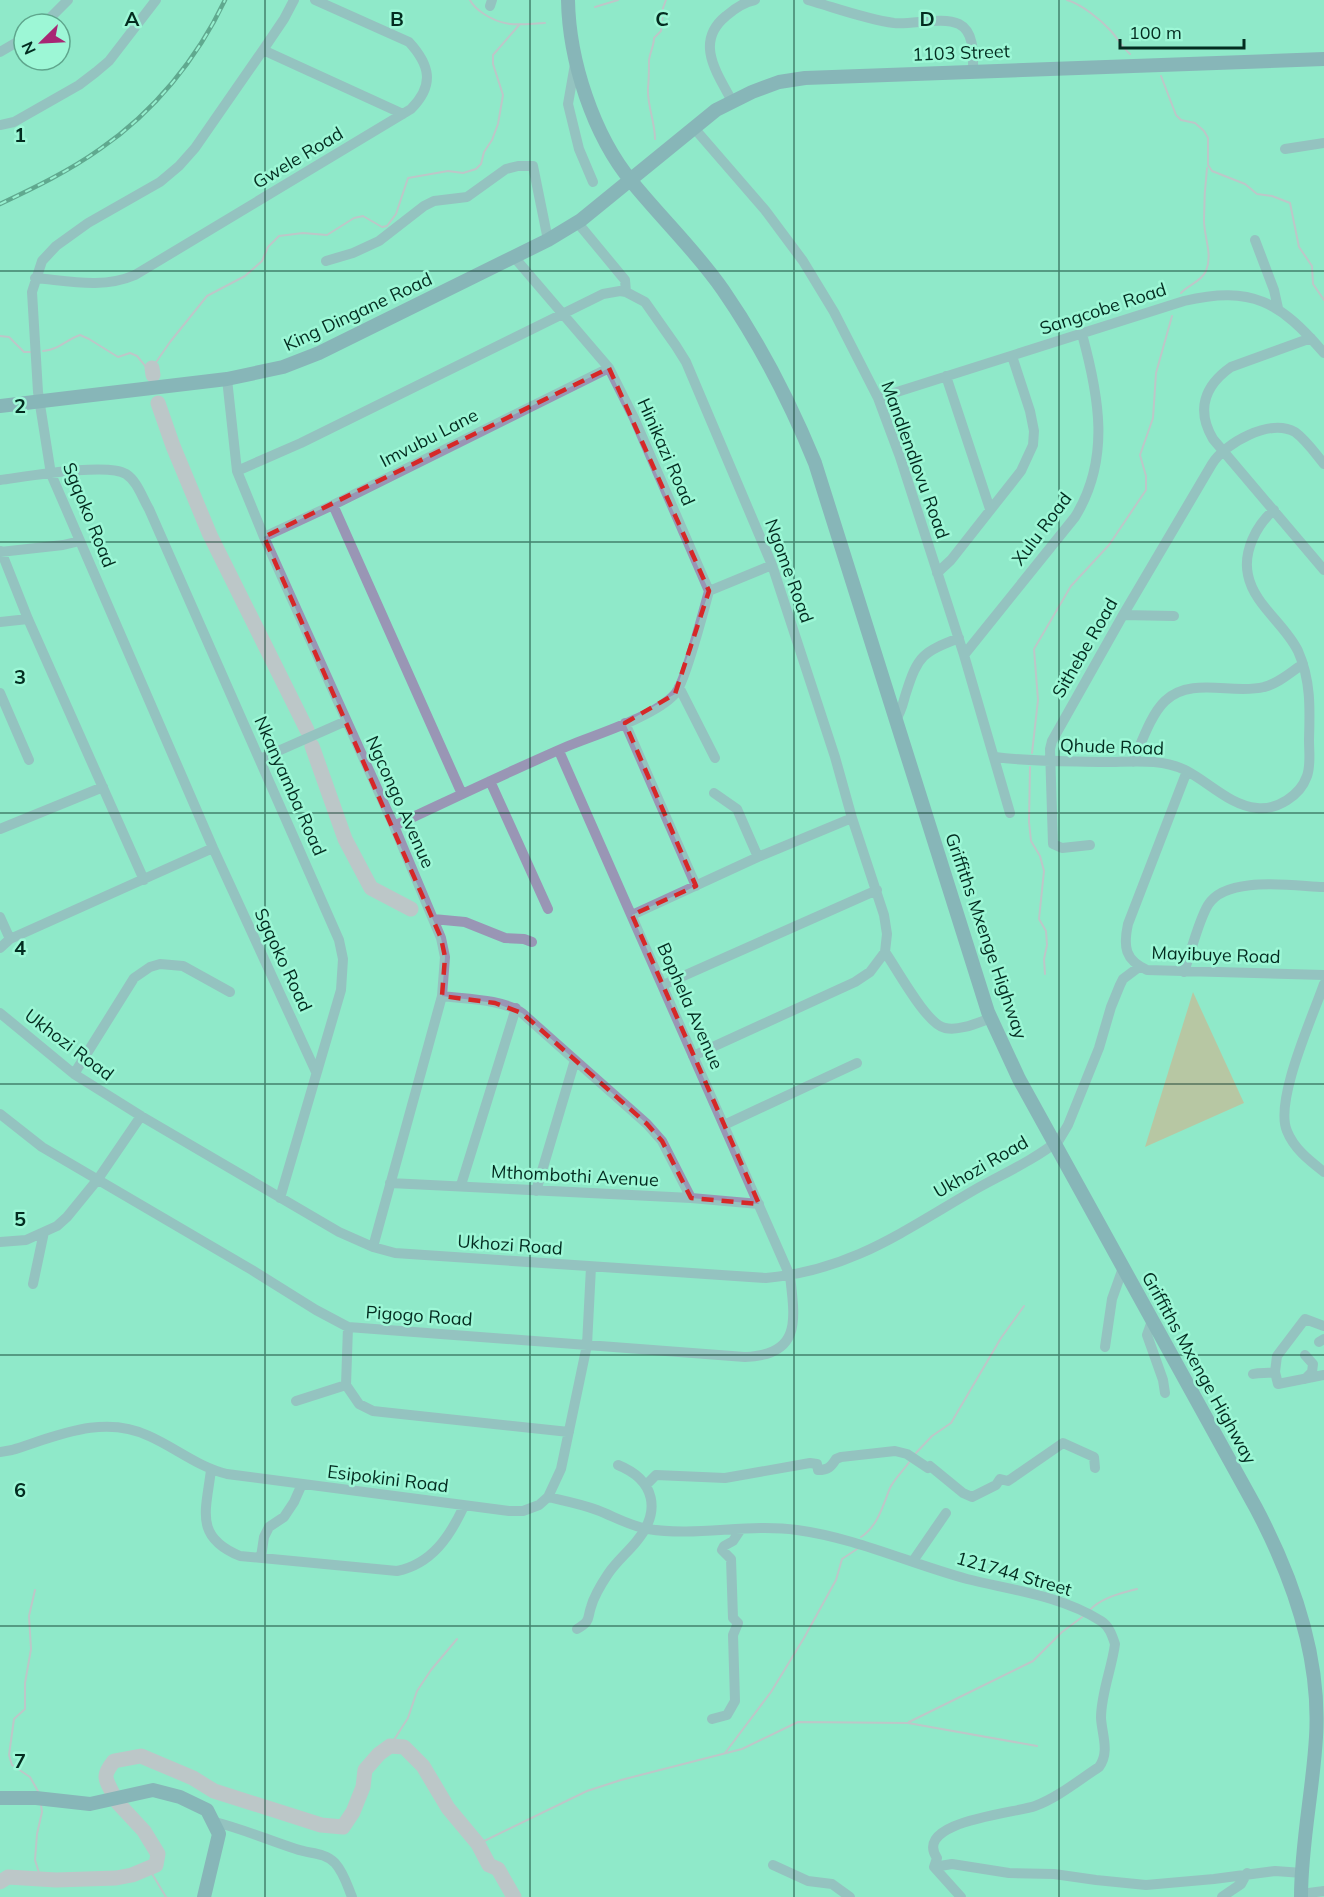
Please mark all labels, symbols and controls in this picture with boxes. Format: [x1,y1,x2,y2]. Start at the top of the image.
text: A [125,6,140,31]
text: B [390,6,404,31]
text: C [655,6,669,31]
text: D [919,6,935,31]
north arrow [12,12,72,72]
scale bar [1120,12,1244,50]
text: 100 m [1129,21,1182,44]
text: N [17,39,40,58]
street label: 1103 Street [912,39,1010,66]
text: 1 [14,122,26,147]
street label: Gwele Road [248,122,347,194]
street label: King Dingane Road [280,267,436,356]
street label: Sangcobe Road [1037,277,1169,340]
street label: Mandlendlovu Road [876,378,955,542]
text: 2 [14,393,26,418]
street label: Hinikazi Road [632,394,700,509]
street label: Imvubu Lane [376,403,482,472]
street label: Sgqoko Road [58,459,121,571]
street label: Xulu Road [1007,488,1077,570]
street label: Ngome Road [760,516,819,626]
street label: Sithebe Road [1047,594,1122,702]
text: 3 [14,664,26,689]
street label: Nkanyamba Road [249,712,332,859]
street label: Ngcongo Avenue [361,732,440,872]
street label: Qhude Road [1060,733,1165,760]
street label: Griffiths Mxenge Highway [940,830,1033,1042]
street label: Sgqoko Road [250,904,317,1015]
text: 4 [14,935,26,960]
street label: Bophela Avenue [652,939,729,1073]
street label: Mayibuye Road [1151,941,1281,968]
street label: Ukhozi Road [20,1004,118,1086]
street label: Ukhozi Road [929,1130,1032,1203]
street label: Mthombothi Avenue [491,1160,659,1191]
text: 5 [14,1206,26,1231]
street label: Ukhozi Road [457,1229,563,1260]
street label: Griffiths Mxenge Highway [1137,1268,1262,1468]
street label: Pigogo Road [365,1300,473,1331]
street label: Esipokini Road [326,1460,450,1497]
text: 6 [14,1477,26,1502]
street label: 121744 Street [954,1546,1075,1601]
text: 7 [14,1748,26,1773]

